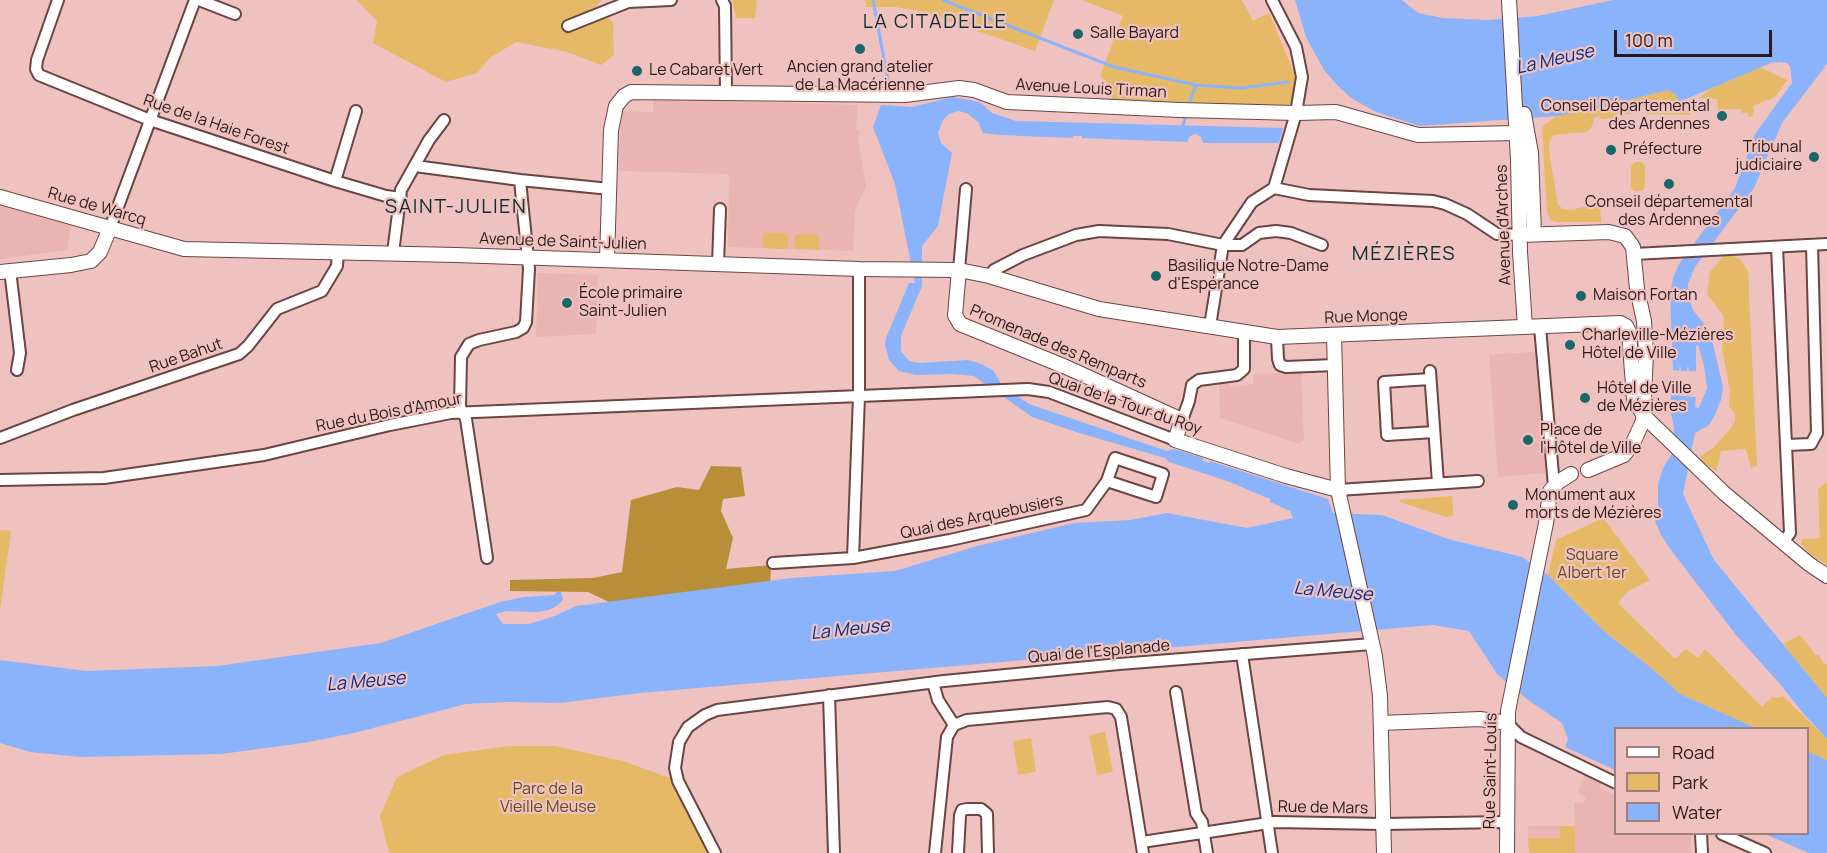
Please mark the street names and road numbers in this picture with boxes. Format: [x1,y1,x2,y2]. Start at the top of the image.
street label: Avenue Louis Tirman [1015,75,1167,103]
street label: Rue de la Haie Forest [140,91,292,159]
street label: Avenue d'Arches [1492,164,1516,286]
street label: Rue de Warcq [46,184,148,230]
street label: Avenue de Saint-Julien [479,229,647,255]
street label: Promenade des Remparts [967,301,1149,393]
street label: Rue Monge [1324,306,1408,328]
street label: Rue Bahut [147,335,225,377]
street label: Quai de la Tour du Roy [1046,369,1204,439]
street label: Rue du Bois d'Amour [314,389,464,437]
street label: Quai des Arquebusiers [899,490,1065,544]
street label: Quai de l'Esplanade [1027,636,1171,668]
street label: Rue Saint-Louis [1480,713,1502,829]
street label: Rue de Mars [1278,798,1368,818]

